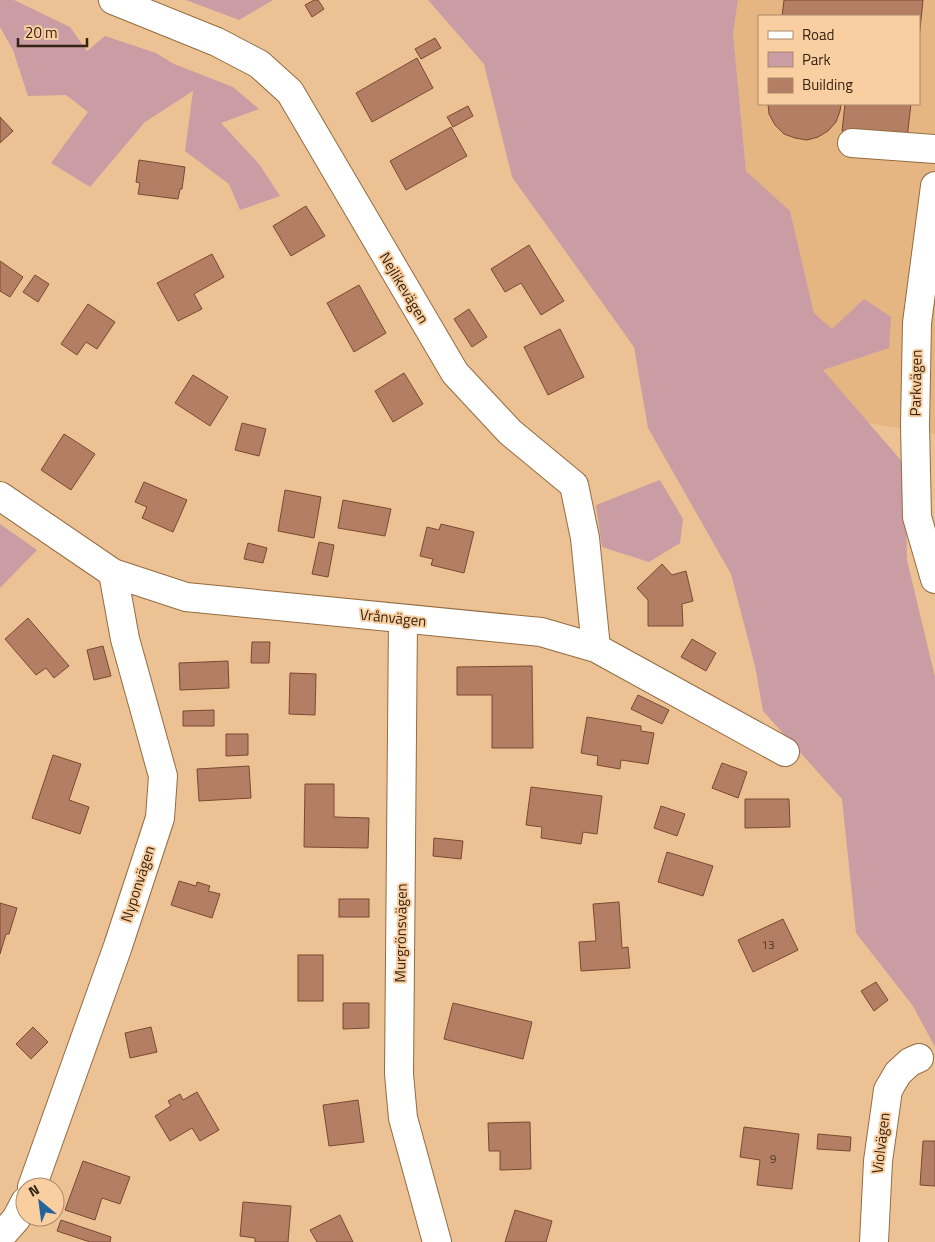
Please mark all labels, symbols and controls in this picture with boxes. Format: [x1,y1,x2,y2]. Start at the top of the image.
scale bar [18,15,86,47]
legend [758,15,920,105]
text: 20 m [25,21,58,44]
text: Road [802,23,834,46]
text: Park [802,48,831,71]
text: Building [802,73,853,96]
street label: Nejlikevägen [374,247,435,328]
street label: Parkvägen [903,349,928,417]
street label: Vrånvägen [359,603,428,632]
street label: Nyponvägen [114,843,161,925]
street label: Murgrönsvägen [388,883,413,983]
house number: 13 [761,935,775,954]
street label: Violvägen [865,1111,896,1175]
house number: 9 [770,1149,777,1168]
north arrow [15,1177,65,1227]
text: N [24,1179,43,1202]

